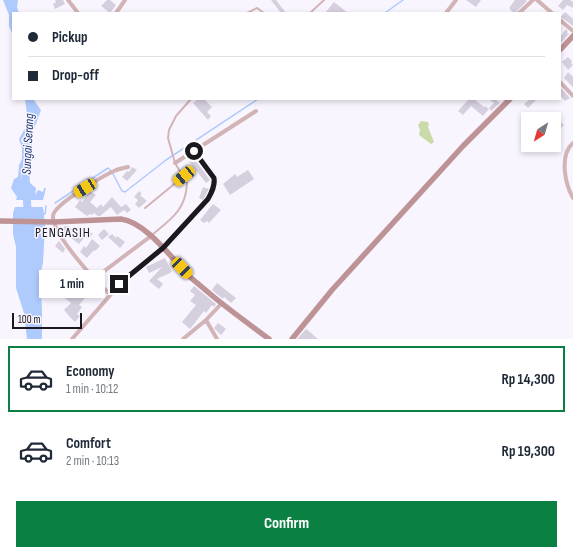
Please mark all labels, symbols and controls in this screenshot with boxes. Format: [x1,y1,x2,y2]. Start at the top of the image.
text: Pickup [52,28,88,47]
text: Drop-off [52,66,99,85]
water label: Sungai Serang [18,112,38,175]
north arrow [521,112,561,152]
map controls [521,112,561,152]
route start [185,142,203,160]
car [171,164,197,188]
car [72,177,98,199]
district label: PENGASIH [35,224,91,241]
car [169,255,195,281]
callout: 1 min [39,270,105,298]
route end [110,275,128,293]
text: 1 min [60,276,84,292]
scale bar [12,311,82,330]
text: 100 m [18,313,40,326]
icon: car [18,361,54,397]
text: Economy [66,362,115,381]
text: Rp 14,300 [501,370,555,389]
text: 1 min · 10:12 [66,381,118,397]
icon: car [18,433,54,469]
text: Comfort [66,434,111,453]
text: Rp 19,300 [502,442,555,461]
text: 2 min · 10:13 [66,453,119,469]
button: Confirm [16,501,557,547]

